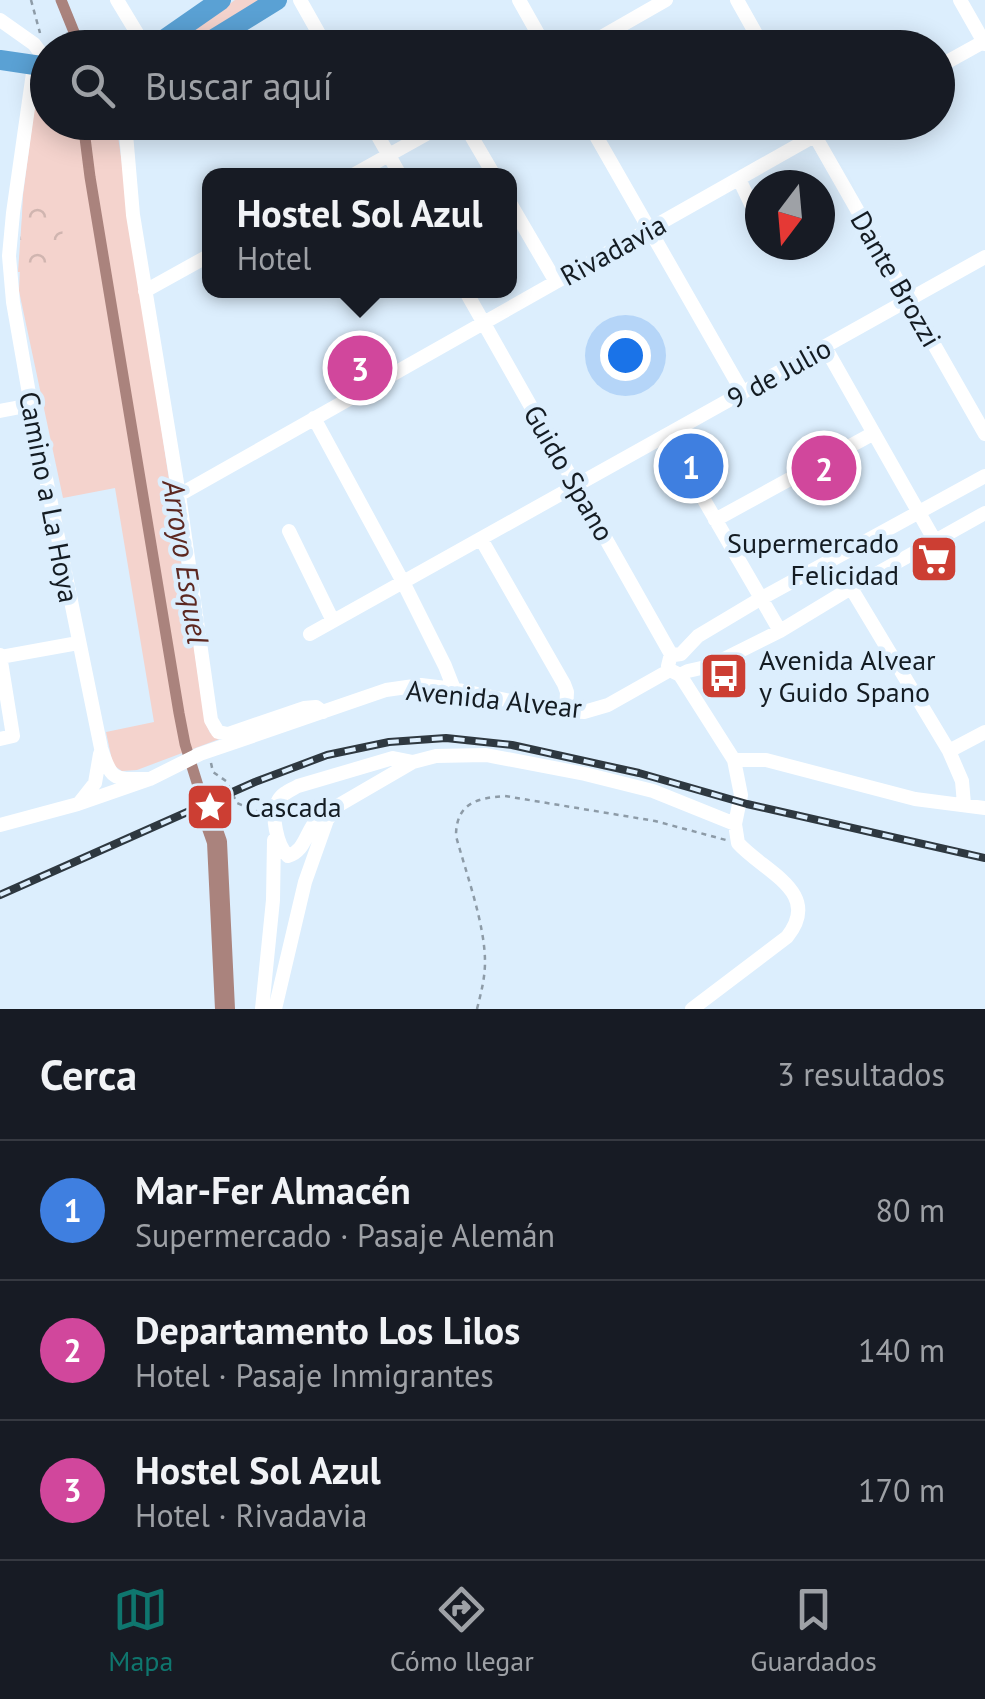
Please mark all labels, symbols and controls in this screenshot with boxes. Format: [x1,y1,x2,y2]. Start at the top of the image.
search box [30,30,955,140]
icon: search [65,58,120,113]
text: Buscar aquí [145,61,333,110]
popup [202,168,517,298]
north arrow [745,170,835,260]
text: Hostel Sol Azul [237,188,482,237]
street label: Dante Brozzi [843,204,950,354]
street label: Rivadavia [553,205,672,294]
text: Hotel [237,237,311,279]
street label: 9 de Julio [720,329,837,416]
pin: 3 [328,330,392,406]
your location [600,330,651,381]
street label: Camino a La Hoya [11,388,88,606]
street label: Guido Spano [516,398,623,548]
pin: 1 [658,428,724,504]
pin: 2 [792,430,856,506]
water label: Arroyo Esquel [154,476,219,647]
place label: Supermercado Felicidad [727,524,899,593]
supermarket icon: Supermercado Felicidad [908,533,960,585]
place label: Avenida Alvear y Guido Spano [759,641,936,710]
bus stop icon: Avenida Alvear y Guido Spano [698,650,750,702]
street label: Avenida Alvear [404,671,584,726]
place icon: Cascada [184,781,236,833]
place label: Cascada [245,788,342,825]
text: Cerca [40,1047,137,1102]
text: 3 resultados [777,1053,945,1095]
text: Mar-Fer Almacén [135,1165,411,1214]
text: 1 [63,1189,82,1231]
text: 80 m [876,1189,945,1231]
text: Supermercado · Pasaje Alemán [135,1214,555,1256]
text: Departamento Los Lilos [135,1305,520,1354]
text: 2 [63,1329,82,1371]
text: 140 m [858,1329,945,1371]
text: Hotel · Pasaje Inmigrantes [135,1354,494,1396]
text: Hostel Sol Azul [135,1445,381,1494]
text: 3 [63,1469,82,1511]
text: 170 m [858,1469,945,1511]
text: Hotel · Rivadavia [135,1494,367,1536]
tab: Mapa [108,1582,173,1679]
tab: Cómo llegar [390,1582,534,1679]
tab: Guardados [750,1582,877,1679]

